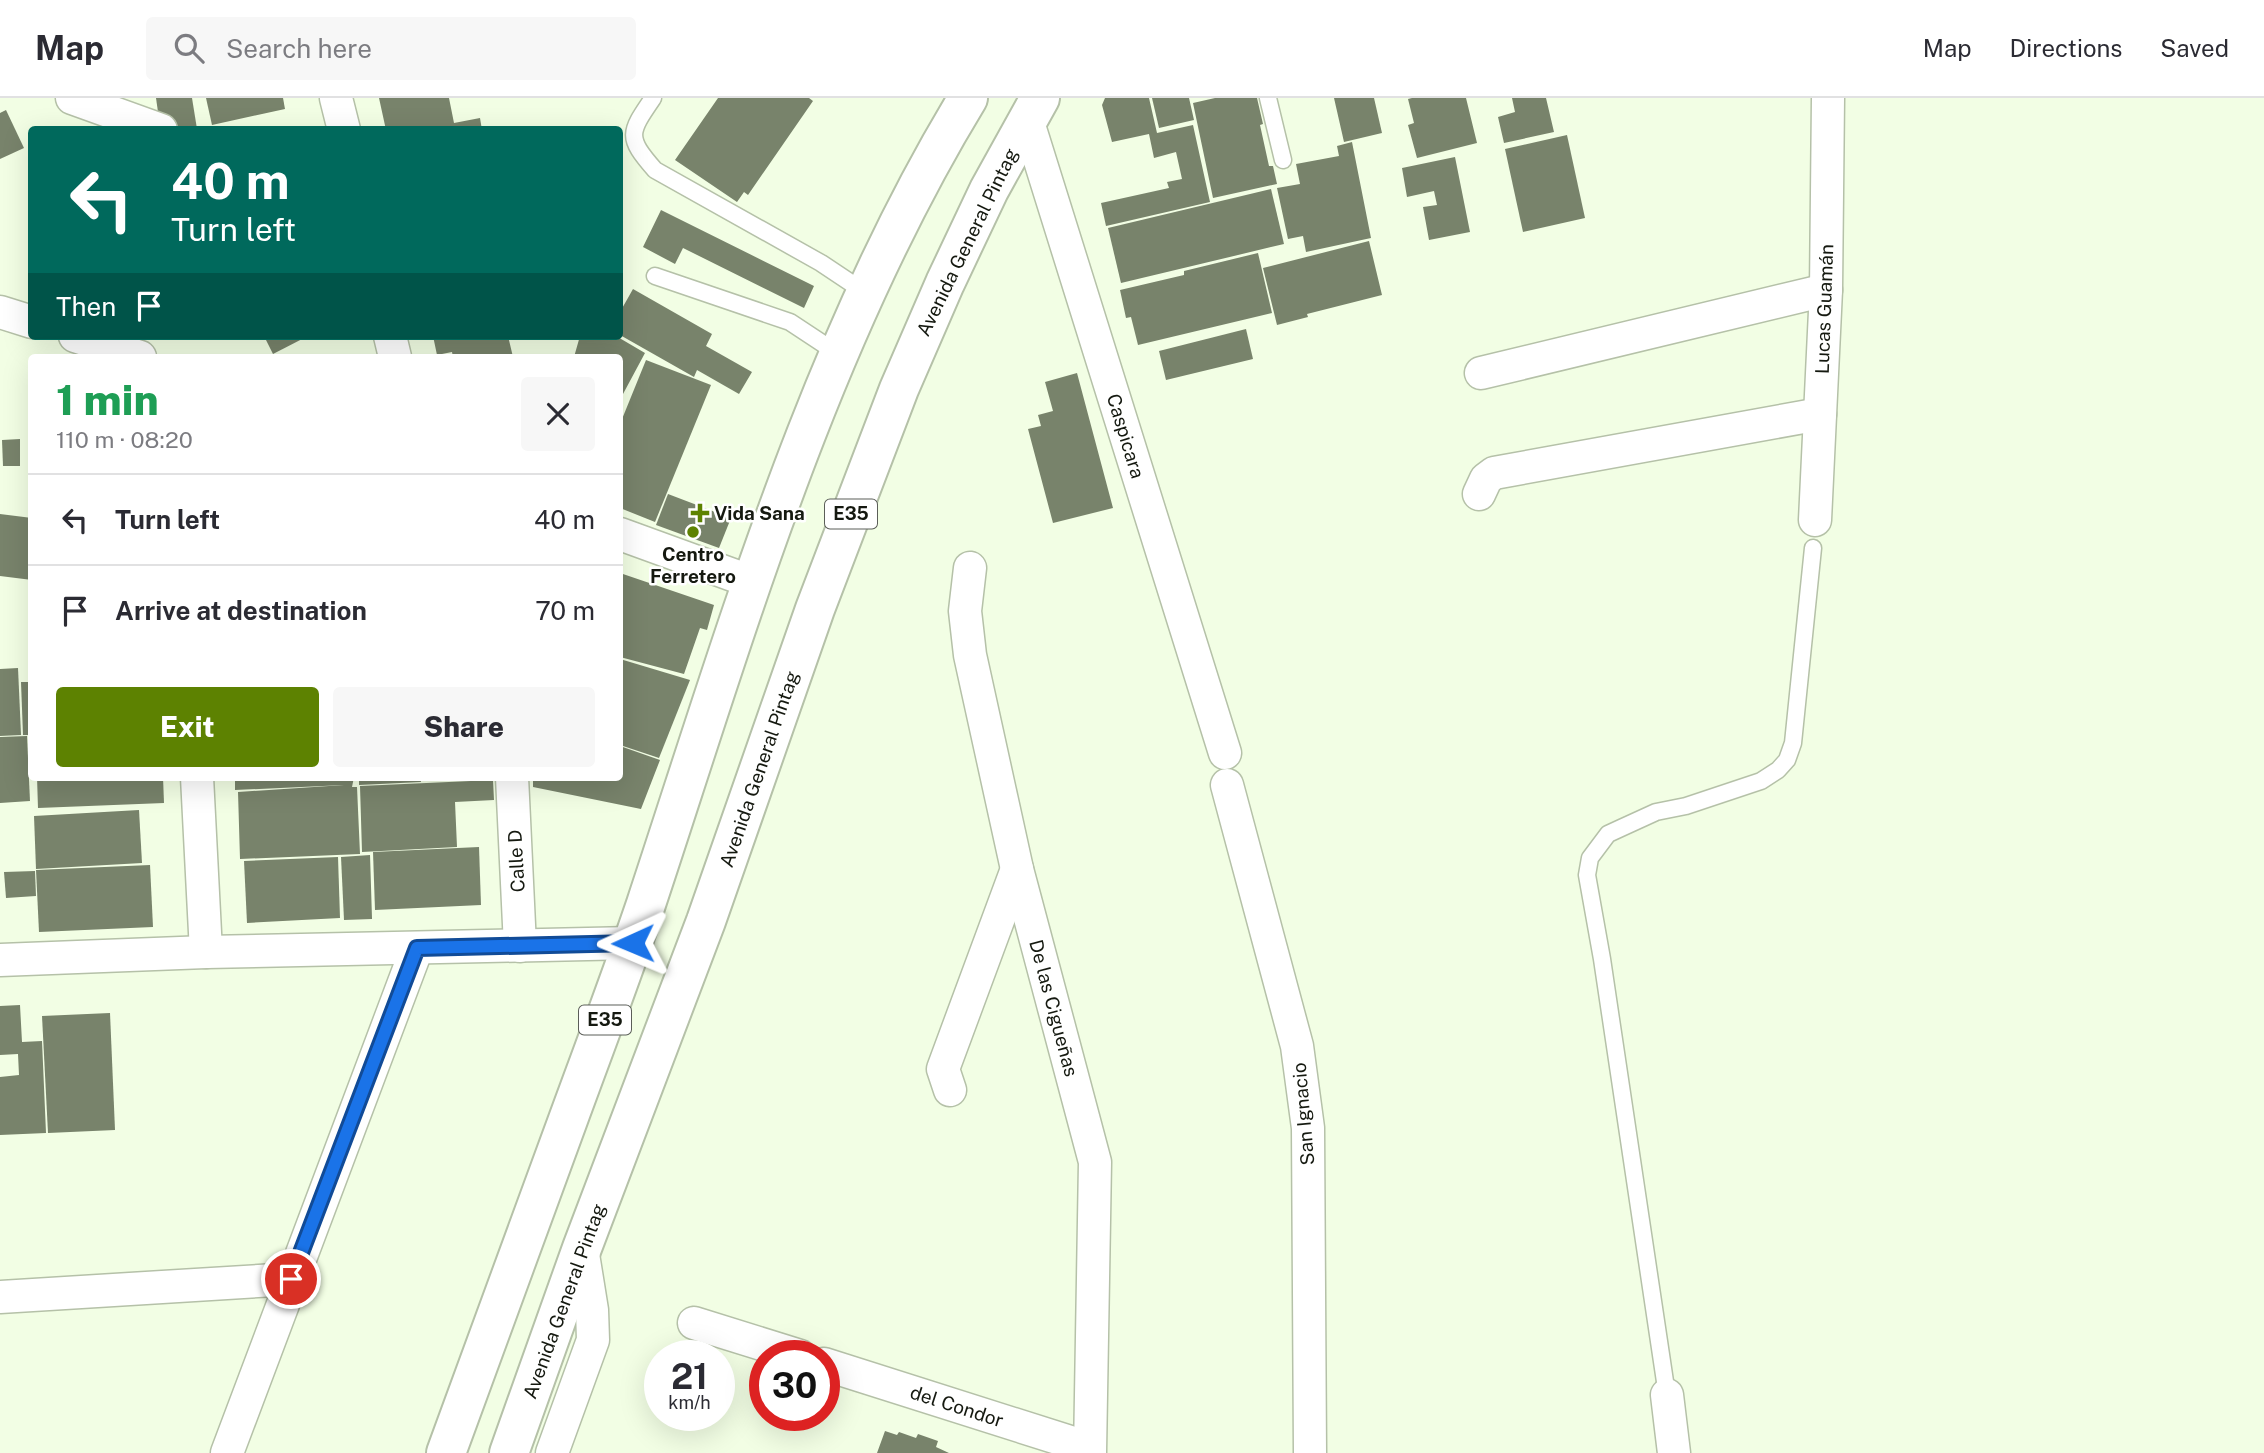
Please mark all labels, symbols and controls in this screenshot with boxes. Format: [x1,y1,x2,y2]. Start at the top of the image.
search box [146,17,636,80]
text: Map [35,29,104,67]
icon: search [170,29,208,67]
text: Search here [226,33,372,64]
text: Map [1923,34,1972,62]
text: Directions [2010,34,2122,62]
text: Saved [2160,34,2229,62]
street label: Avenida General Pintag [912,144,1022,339]
text: 40 m [171,152,290,210]
icon: left [56,154,147,245]
text: Turn left [171,211,296,248]
street label: Lucas Guamán [1811,244,1837,374]
icon: arrive [130,287,168,325]
text: Then [56,291,116,322]
text: 1 min [56,375,159,424]
button: close [521,377,595,451]
street label: Caspicara [1103,391,1149,481]
text: 110 m · 08:20 [56,426,193,453]
road number: E35 [825,500,877,528]
icon: left [56,501,94,539]
place label: Vida Sana [714,502,805,524]
text: Turn left [115,504,220,535]
text: 40 m [534,504,595,535]
marker: Vida Sana [692,505,708,521]
marker: Centro Ferretero [685,524,701,540]
place label: Centro Ferretero [650,543,736,587]
icon: arrive [56,592,94,630]
text: Arrive at destination [115,595,367,626]
text: 70 m [535,595,595,626]
street label: Avenida General Pintag [715,668,803,870]
button: Exit [56,687,319,767]
button: Share [333,687,595,767]
street label: Calle D [503,829,529,893]
position arrow [596,906,670,980]
street label: De las Cigueñas [1025,937,1083,1079]
road number: E35 [579,1006,631,1035]
street label: San Ignacio [1288,1062,1318,1166]
street label: Avenida General Pintag [518,1200,610,1402]
pin [261,1249,321,1309]
icon: arrive [272,1260,310,1298]
speed limit sign: 30 [749,1340,840,1431]
text: 21 [671,1356,708,1397]
street label: del Condor [908,1381,1006,1431]
text: km/h [668,1392,711,1413]

